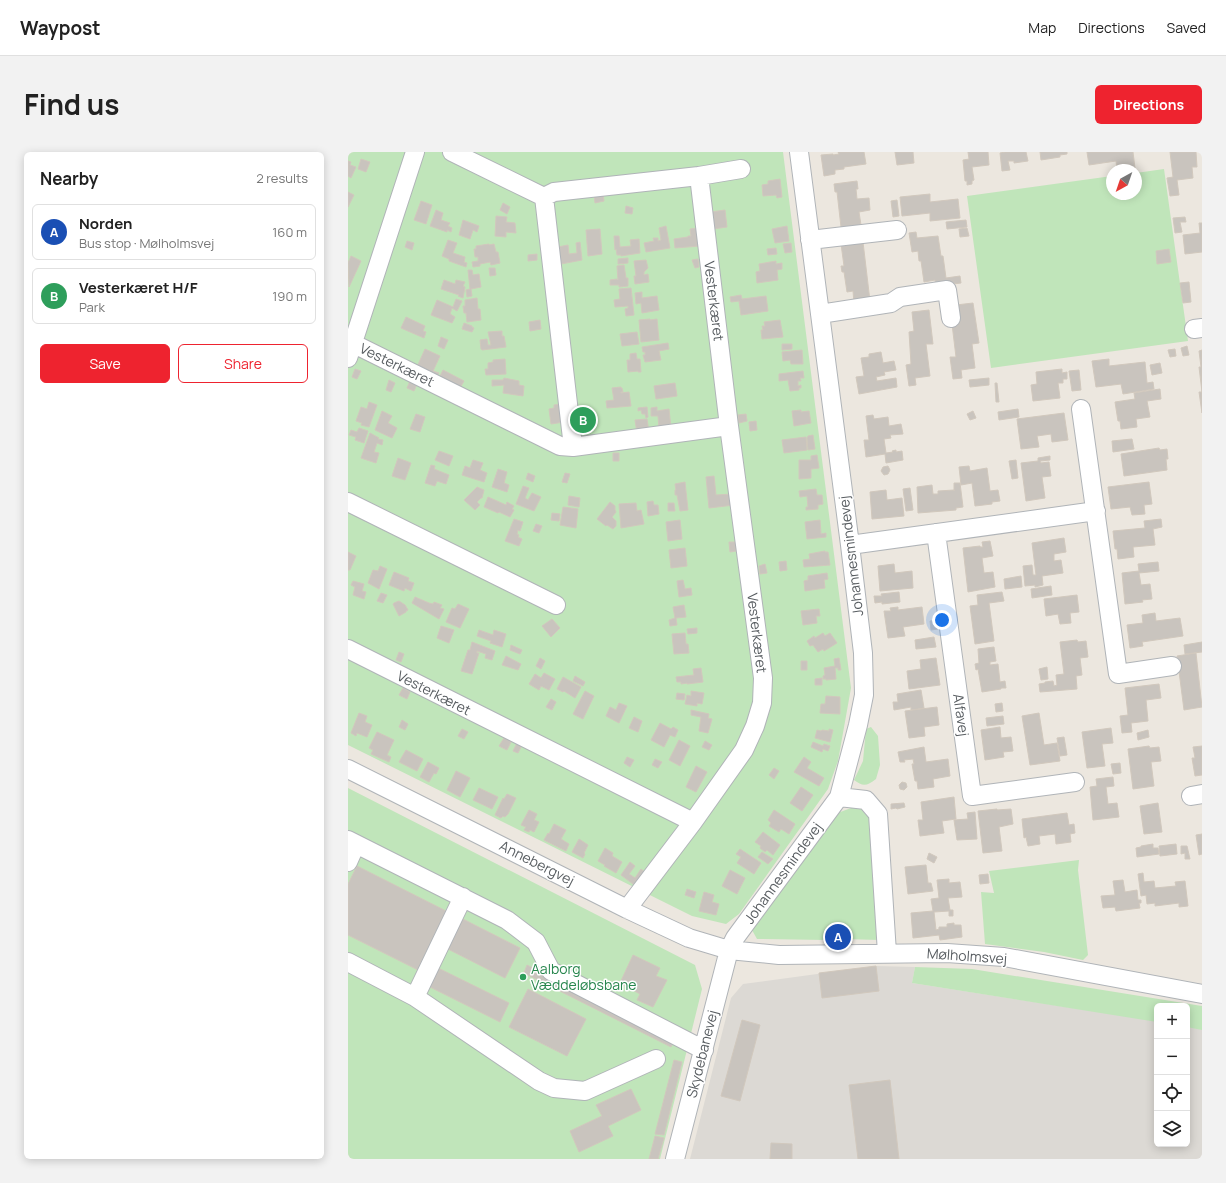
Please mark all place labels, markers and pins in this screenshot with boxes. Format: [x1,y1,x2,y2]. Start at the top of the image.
pin: B [570,405,596,435]
pin: A [825,922,851,952]
place label: Aalborg Væddeløbsbane [531,959,636,994]
marker: Aalborg Væddeløbsbane [518,972,528,982]

